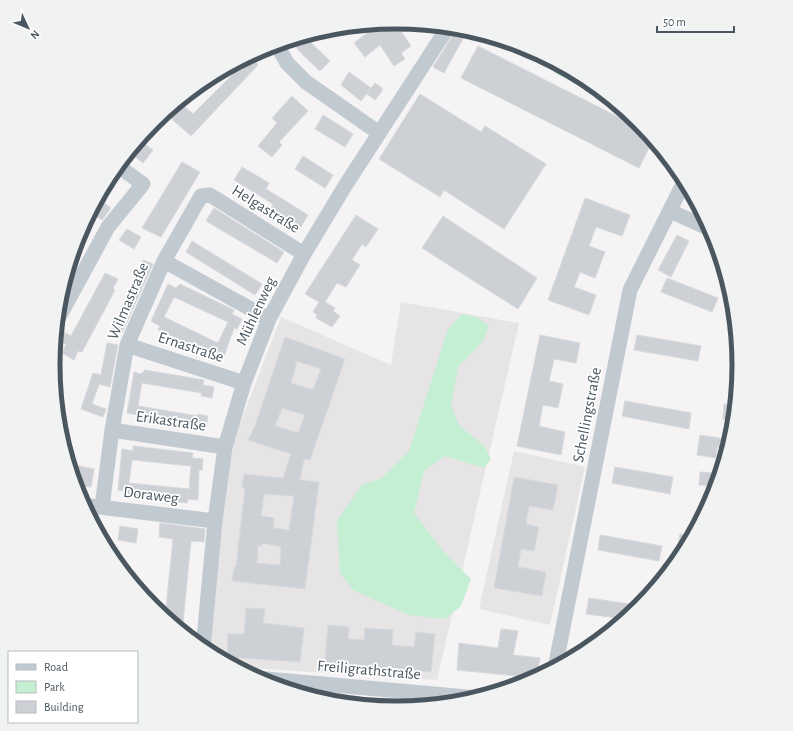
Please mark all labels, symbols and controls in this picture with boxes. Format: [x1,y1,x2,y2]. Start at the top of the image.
north arrow [8,8,48,48]
scale bar [657,8,734,34]
text: 50 m [663,16,686,28]
text: N [28,28,41,41]
street label: Helgastraße [229,182,303,236]
street label: Wilmastraße [105,260,151,342]
street label: Mühlenweg [233,274,279,348]
street label: Ernastraße [156,329,226,365]
street label: Schellingstraße [570,366,604,464]
street label: Erikastraße [135,408,207,434]
street label: Doraweg [122,484,180,506]
legend [8,651,138,723]
street label: Freiligrathstraße [317,658,421,682]
text: Road [44,661,68,673]
text: Park [44,681,65,693]
text: Building [44,701,84,713]

